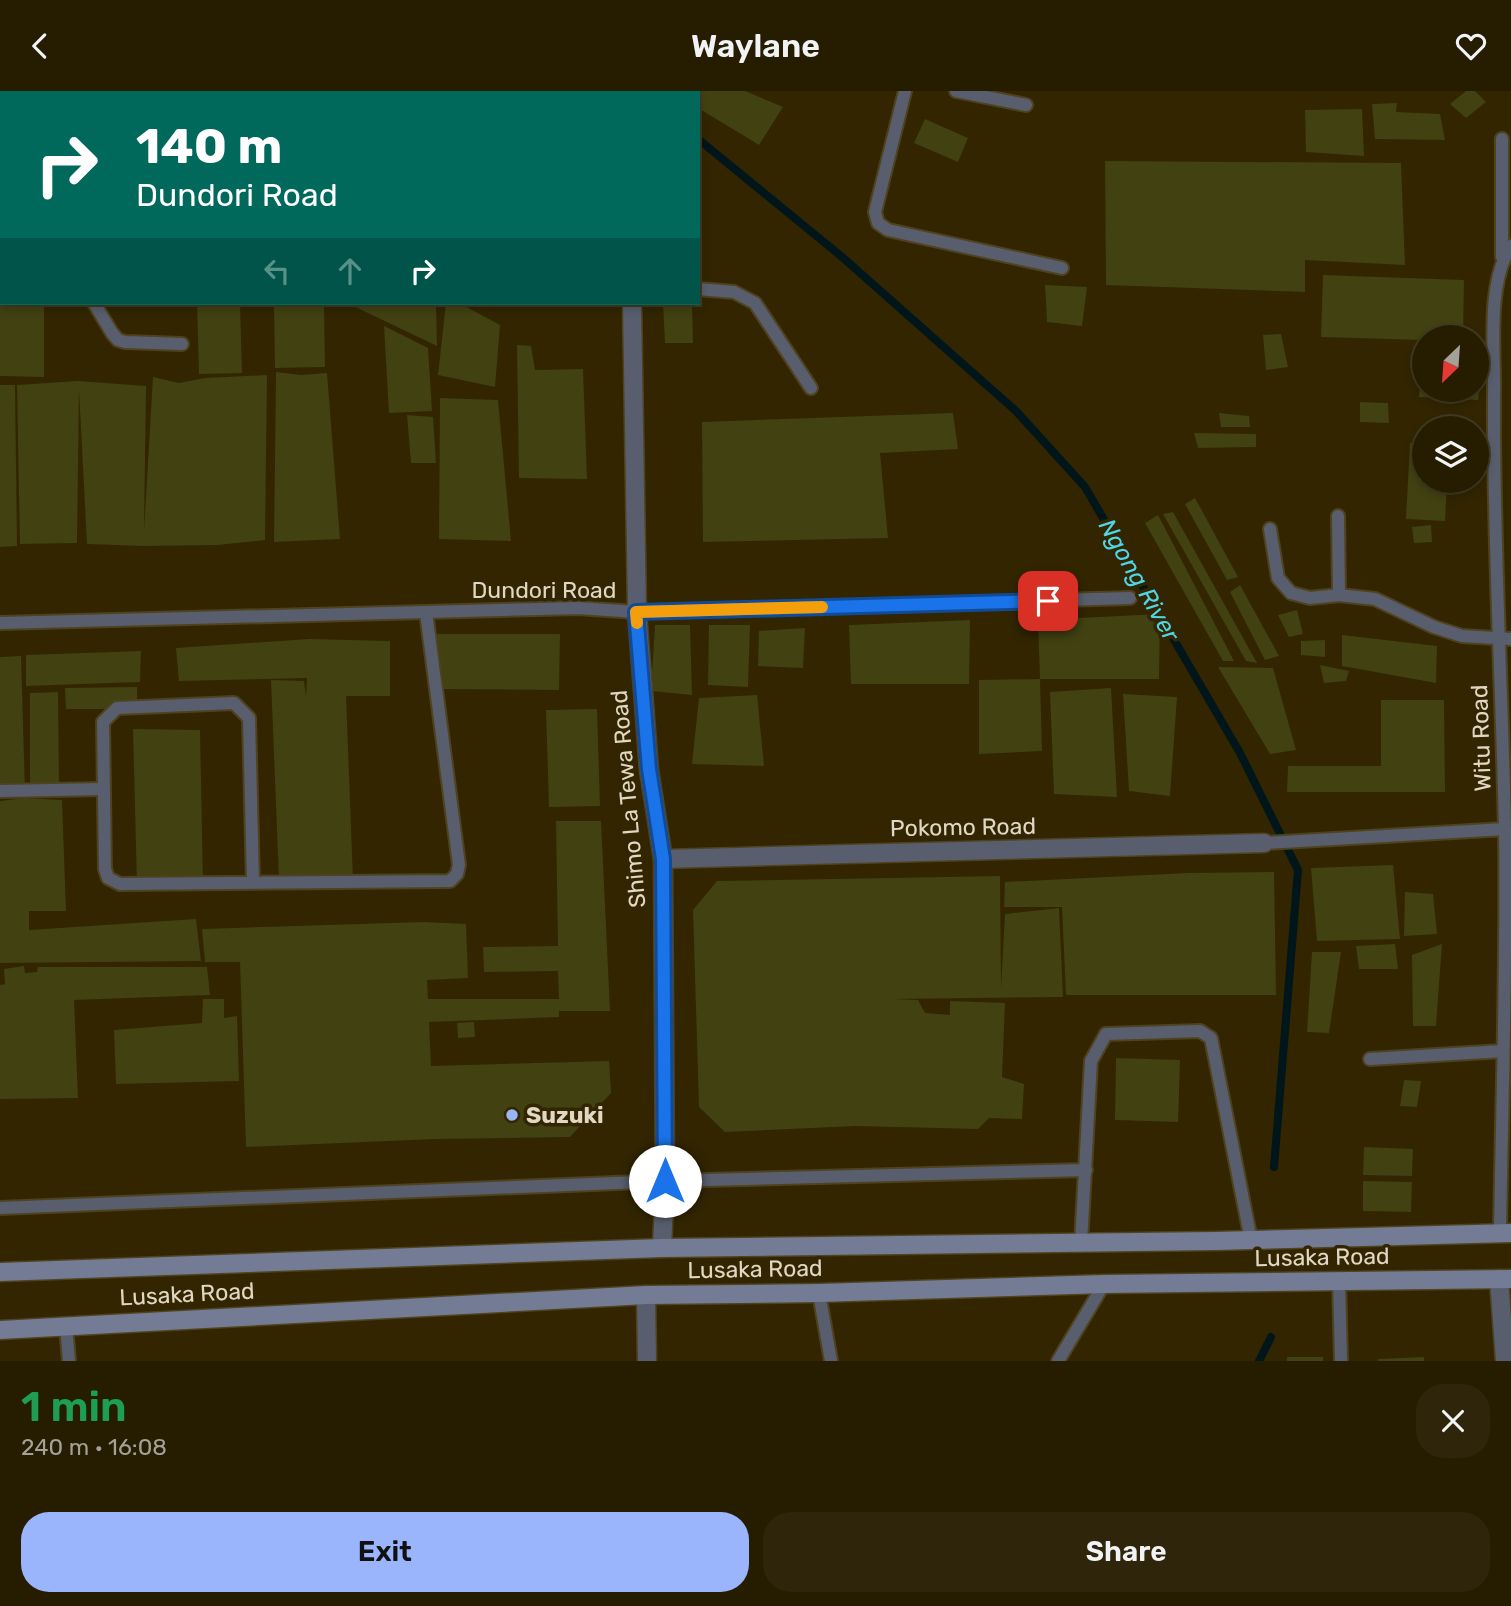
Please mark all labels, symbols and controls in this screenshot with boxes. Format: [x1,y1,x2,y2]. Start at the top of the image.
icon: back [21,27,59,65]
text: Waylane [691,27,820,65]
icon: heart [1452,27,1490,65]
text: 140 m [136,117,282,175]
icon: right [21,119,112,210]
text: Dundori Road [136,176,338,214]
icon: left [258,252,296,290]
icon: ahead [331,252,369,290]
icon: right [404,252,442,290]
north arrow [1412,325,1489,403]
map controls [1412,325,1489,493]
button: layers [1412,416,1489,493]
water label: Ngong River [1093,514,1186,647]
pin [1018,571,1078,631]
street label: Dundori Road [472,576,616,604]
icon: arrive [1029,582,1067,620]
street label: Witu Road [1465,684,1497,792]
street label: Shimo La Tewa Road [605,689,651,909]
street label: Pokomo Road [890,812,1036,842]
place label: Suzuki [526,1101,604,1129]
marker: Suzuki [504,1107,520,1123]
position arrow [628,1144,702,1218]
street label: Lusaka Road [1254,1242,1390,1272]
street label: Lusaka Road [687,1254,823,1284]
street label: Lusaka Road [119,1276,255,1312]
text: 1 min [21,1382,127,1432]
button: close [1416,1384,1490,1458]
text: 240 m · 16:08 [21,1433,167,1461]
button: Exit [21,1512,749,1592]
button: Share [763,1512,1490,1592]

